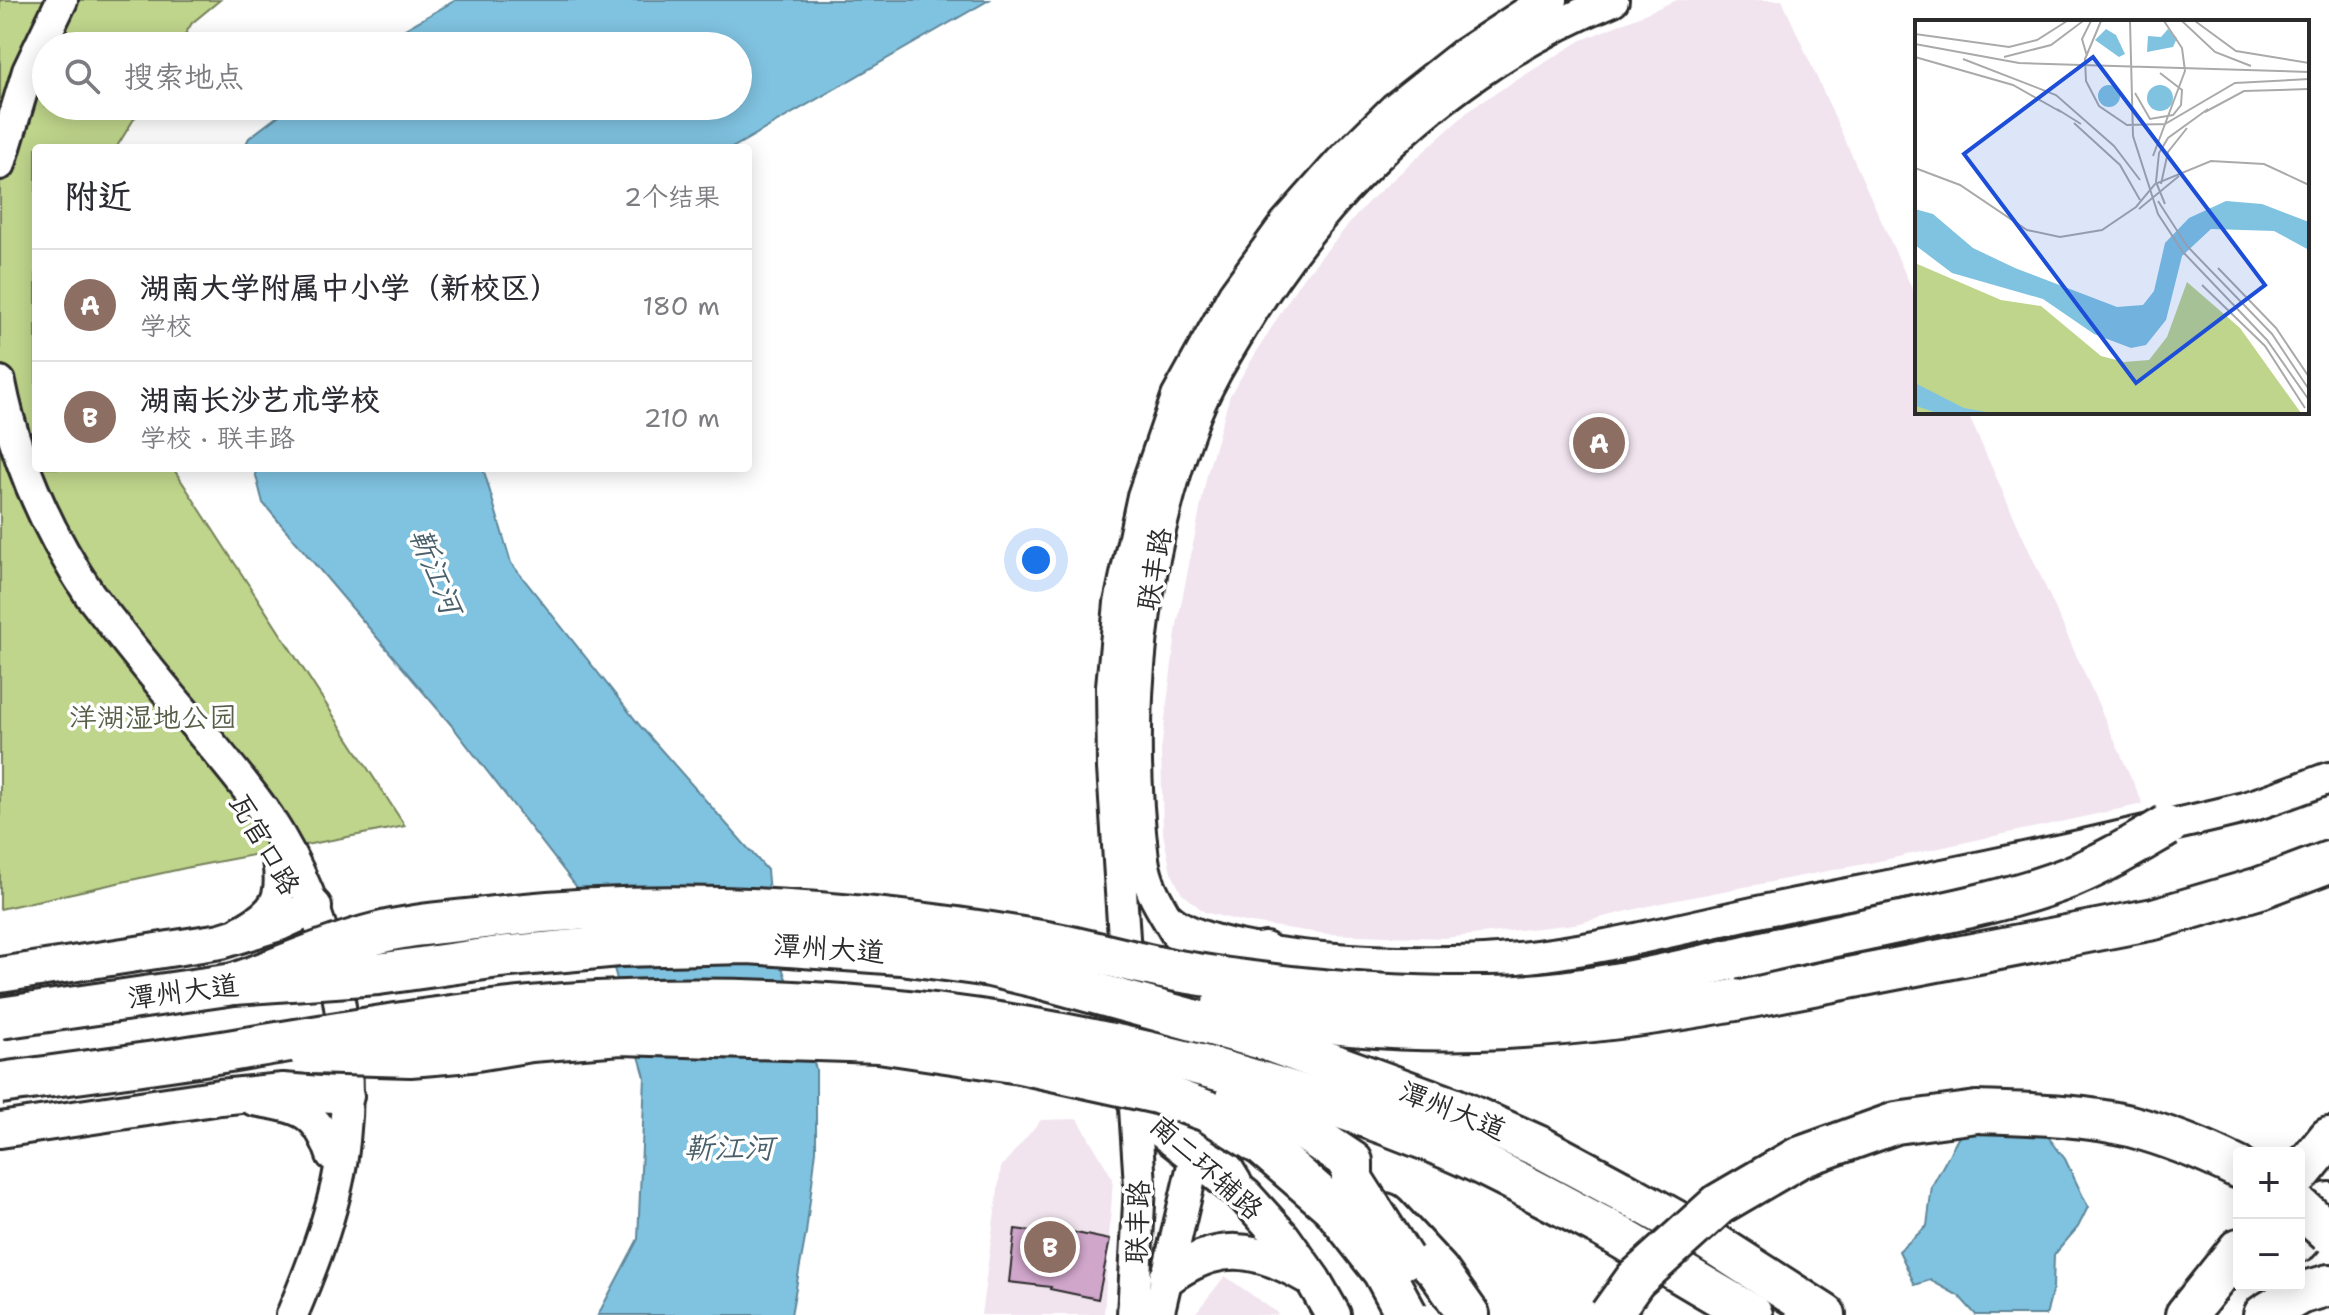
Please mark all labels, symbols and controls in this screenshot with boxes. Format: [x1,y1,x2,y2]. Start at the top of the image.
inset map [1915,20,2309,414]
search box [32,32,752,120]
icon: search [60,54,104,98]
text: 搜索地点 [124,56,244,97]
text: 附近 [64,173,132,219]
text: 2个结果 [624,179,720,214]
text: 湖南大学附属中小学（新校区） [140,267,560,308]
text: A [80,288,100,323]
text: 180 m [642,288,720,323]
text: 学校 [140,308,192,343]
text: 湖南长沙艺术学校 [140,379,380,420]
text: B [82,400,98,435]
text: 210 m [643,400,720,435]
pin: A [1573,413,1625,473]
text: 学校 · 联丰路 [140,420,295,455]
water label: 靳江河 [400,522,474,625]
street label: 联丰路 [1128,524,1180,614]
your location [1016,540,1056,580]
park label: 洋湖湿地公园 [69,698,237,736]
street label: 瓦官口路 [221,786,309,902]
street label: 潭州大道 [772,925,886,971]
street label: 潭州大道 [125,965,241,1017]
street label: 潭州大道 [1394,1071,1512,1149]
street label: 南二环辅路 [1142,1106,1272,1228]
water label: 靳江河 [684,1127,779,1168]
map controls [2233,1147,2305,1291]
button: + [2233,1147,2305,1219]
street label: 联丰路 [1117,1179,1157,1265]
pin: B [1024,1217,1076,1277]
button: − [2233,1219,2305,1291]

